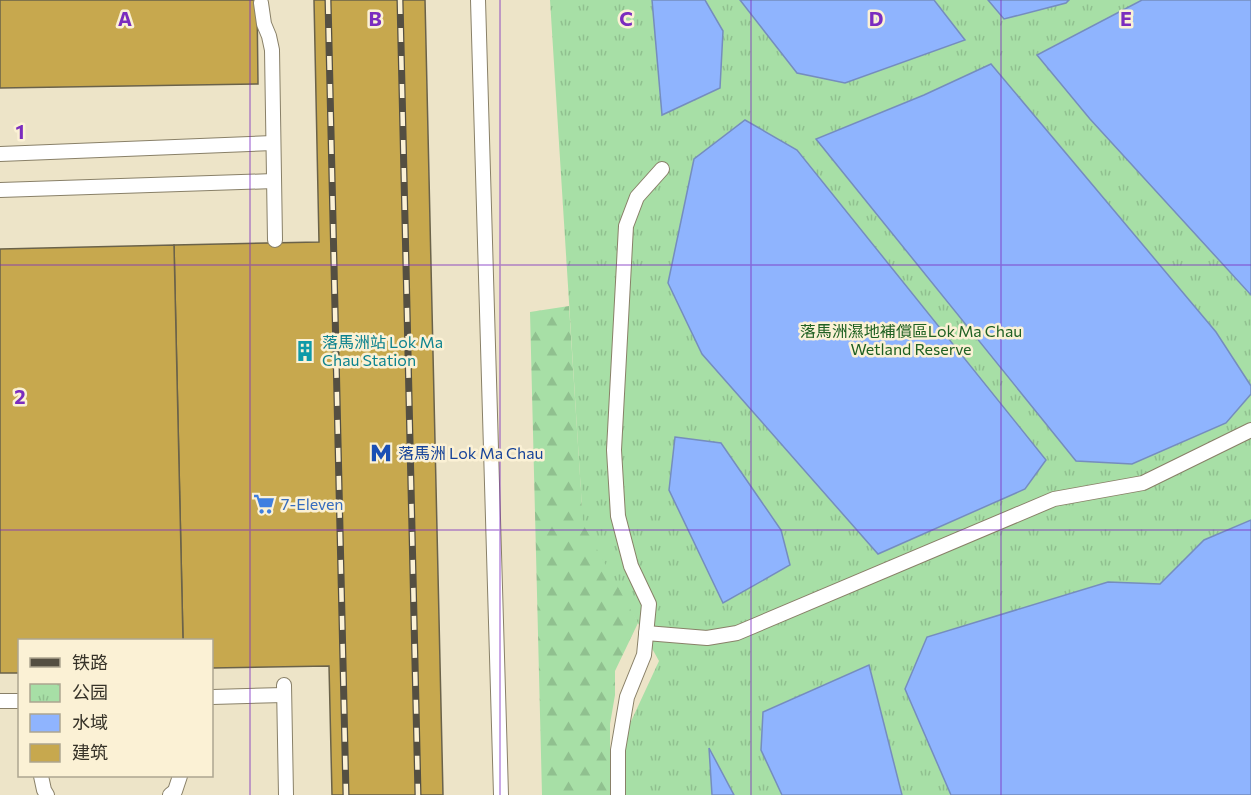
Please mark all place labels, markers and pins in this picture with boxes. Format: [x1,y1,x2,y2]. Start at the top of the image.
place label: 落馬洲站 Lok Ma Chau Station [322,332,443,369]
building icon: 落馬洲站 Lok Ma Chau Station [293,339,317,363]
metro station icon: 落馬洲 Lok Ma Chau [369,441,393,465]
place label: 落馬洲 Lok Ma Chau [398,443,544,462]
supermarket icon: 7-Eleven [252,492,276,516]
place label: 7-Eleven [281,494,344,513]

